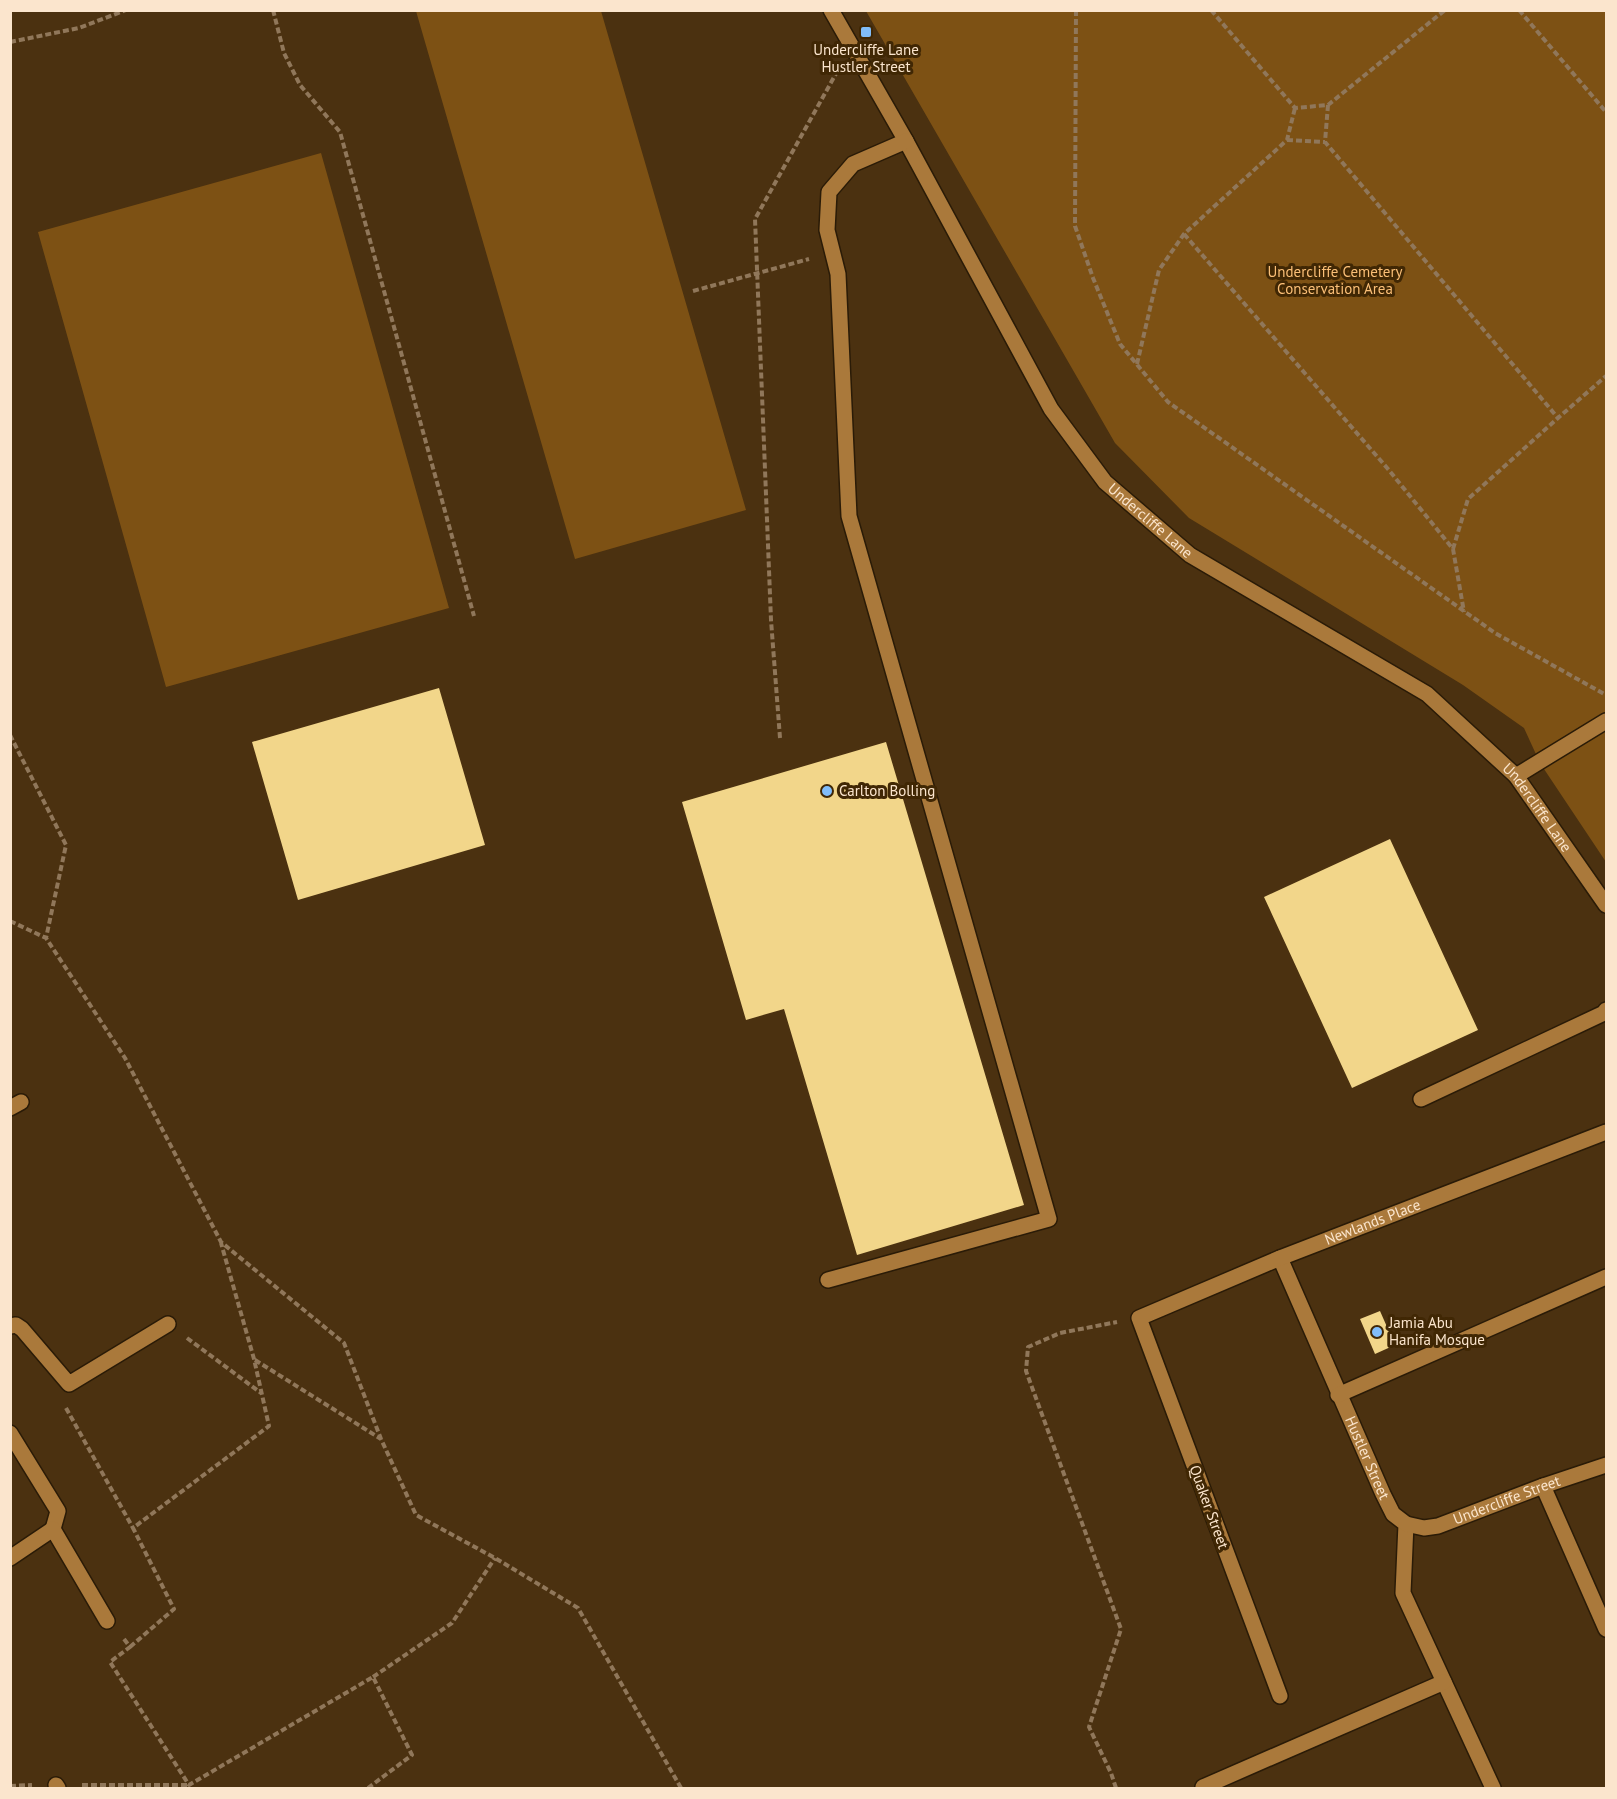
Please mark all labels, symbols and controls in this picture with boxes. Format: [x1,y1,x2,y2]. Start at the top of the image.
marker: Undercliffe Lane Hustler Street [859,25,873,39]
place label: Undercliffe Lane Hustler Street [813,40,919,76]
park label: Undercliffe Cemetery Conservation Area [1267,262,1403,298]
street label: Undercliffe Lane [1104,479,1197,562]
street label: Undercliffe Lane [1499,758,1576,855]
place label: Carlton Bolling [839,781,935,800]
marker: Carlton Bolling [820,784,834,798]
street label: Newlands Place [1322,1195,1423,1249]
place label: Jamia Abu Hanifa Mosque [1388,1313,1485,1349]
marker: Jamia Abu Hanifa Mosque [1370,1325,1384,1339]
street label: Hustler Street [1341,1413,1394,1503]
street label: Quaker Street [1186,1462,1233,1551]
street label: Undercliffe Street [1450,1471,1563,1528]

